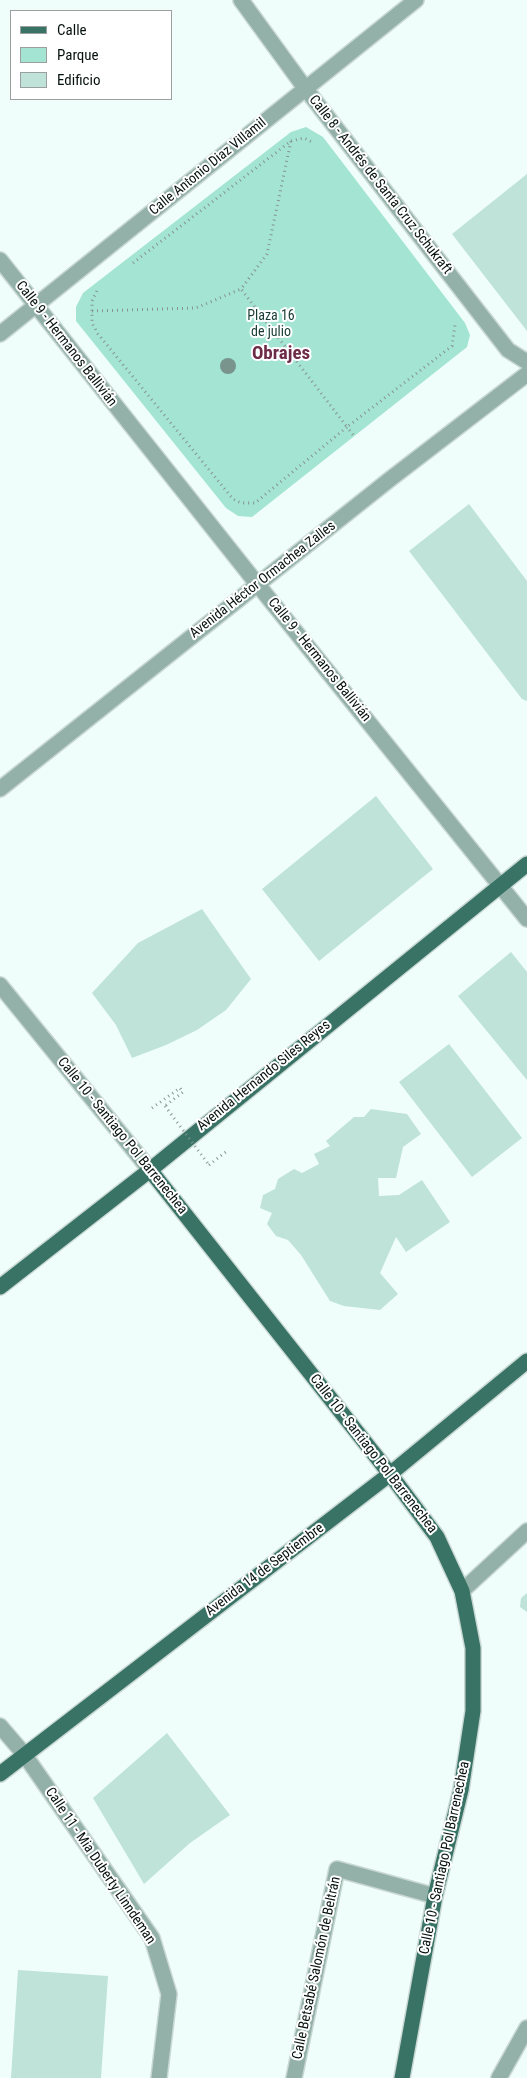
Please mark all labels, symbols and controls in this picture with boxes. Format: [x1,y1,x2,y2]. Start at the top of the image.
legend [10,10,172,100]
text: Calle [57,21,87,39]
text: Parque [57,46,99,64]
text: Edificio [57,71,100,89]
street label: Calle 8 - Andrés de Santa Cruz Schukraft [305,92,455,278]
street label: Calle Antonio Diaz Villamil [146,115,270,219]
street label: Calle 9 - Hermanos Ballivián [12,278,120,410]
park label: Plaza 16 de julio [247,308,295,341]
district label: Obrajes [252,343,310,365]
street label: Avenida Héctor Ormachea Zalles [187,518,339,642]
street label: Calle 9 - Hermanos Ballivián [264,595,374,725]
street label: Avenida Hernando Siles Reyes [194,1017,334,1135]
street label: Calle 10 - Santiago Pol Barrenechea [54,1054,190,1218]
street label: Calle 10 - Santiago Pol Barrenechea [306,1371,440,1537]
street label: Avenida 14 de Septiembre [203,1520,327,1620]
street label: Calle 10 - Santiago Pol Barrenechea [416,1760,474,1956]
street label: Calle 11 - Mia Duberty Linndeman [41,1785,159,1947]
street label: Calle Betsabé Salomón de Beltrán [289,1875,345,2061]

